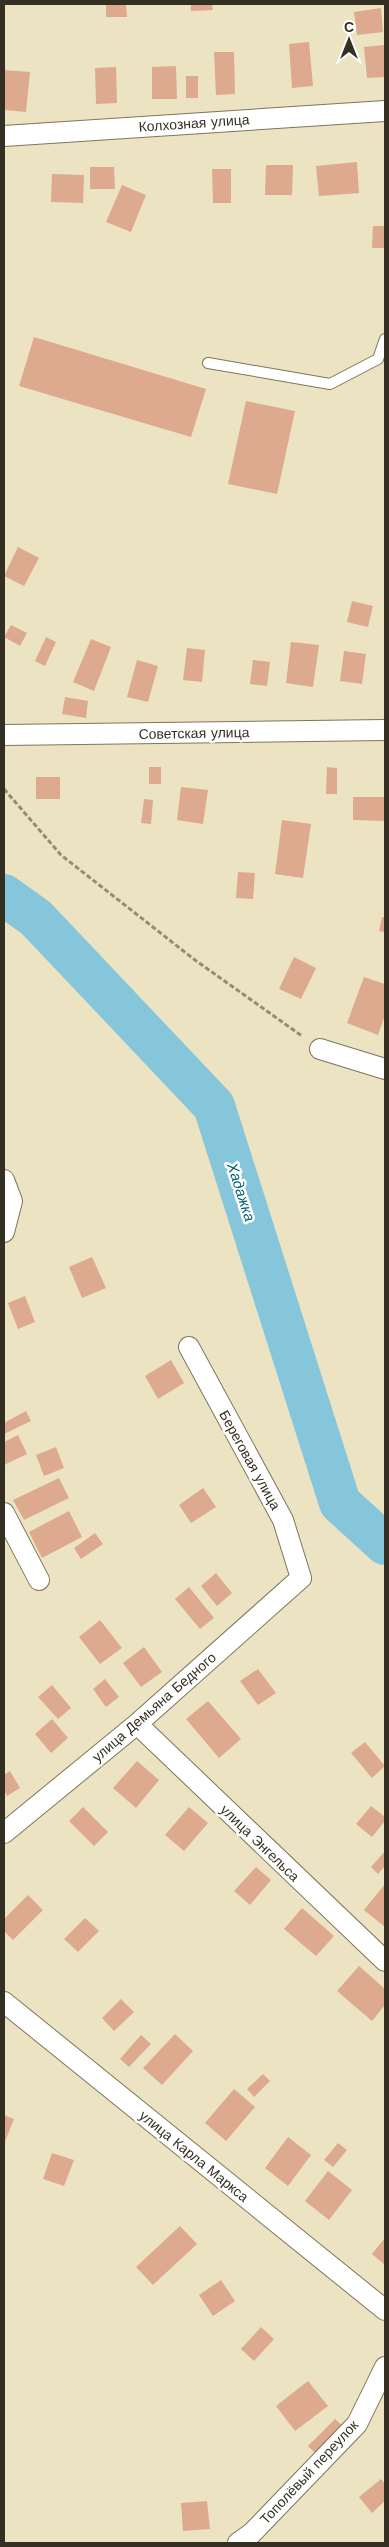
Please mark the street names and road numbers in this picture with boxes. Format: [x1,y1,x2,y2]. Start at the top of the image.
street label: Колхозная улица [138,111,250,135]
street label: Советская улица [138,724,250,742]
street label: Береговая улица [216,1408,284,1513]
street label: улица Демьяна Бедного [89,1649,219,1765]
street label: улица Энгельса [217,1801,303,1885]
street label: улица Карла Маркса [136,2107,252,2205]
street label: Тополёвый переулок [257,2416,362,2527]

